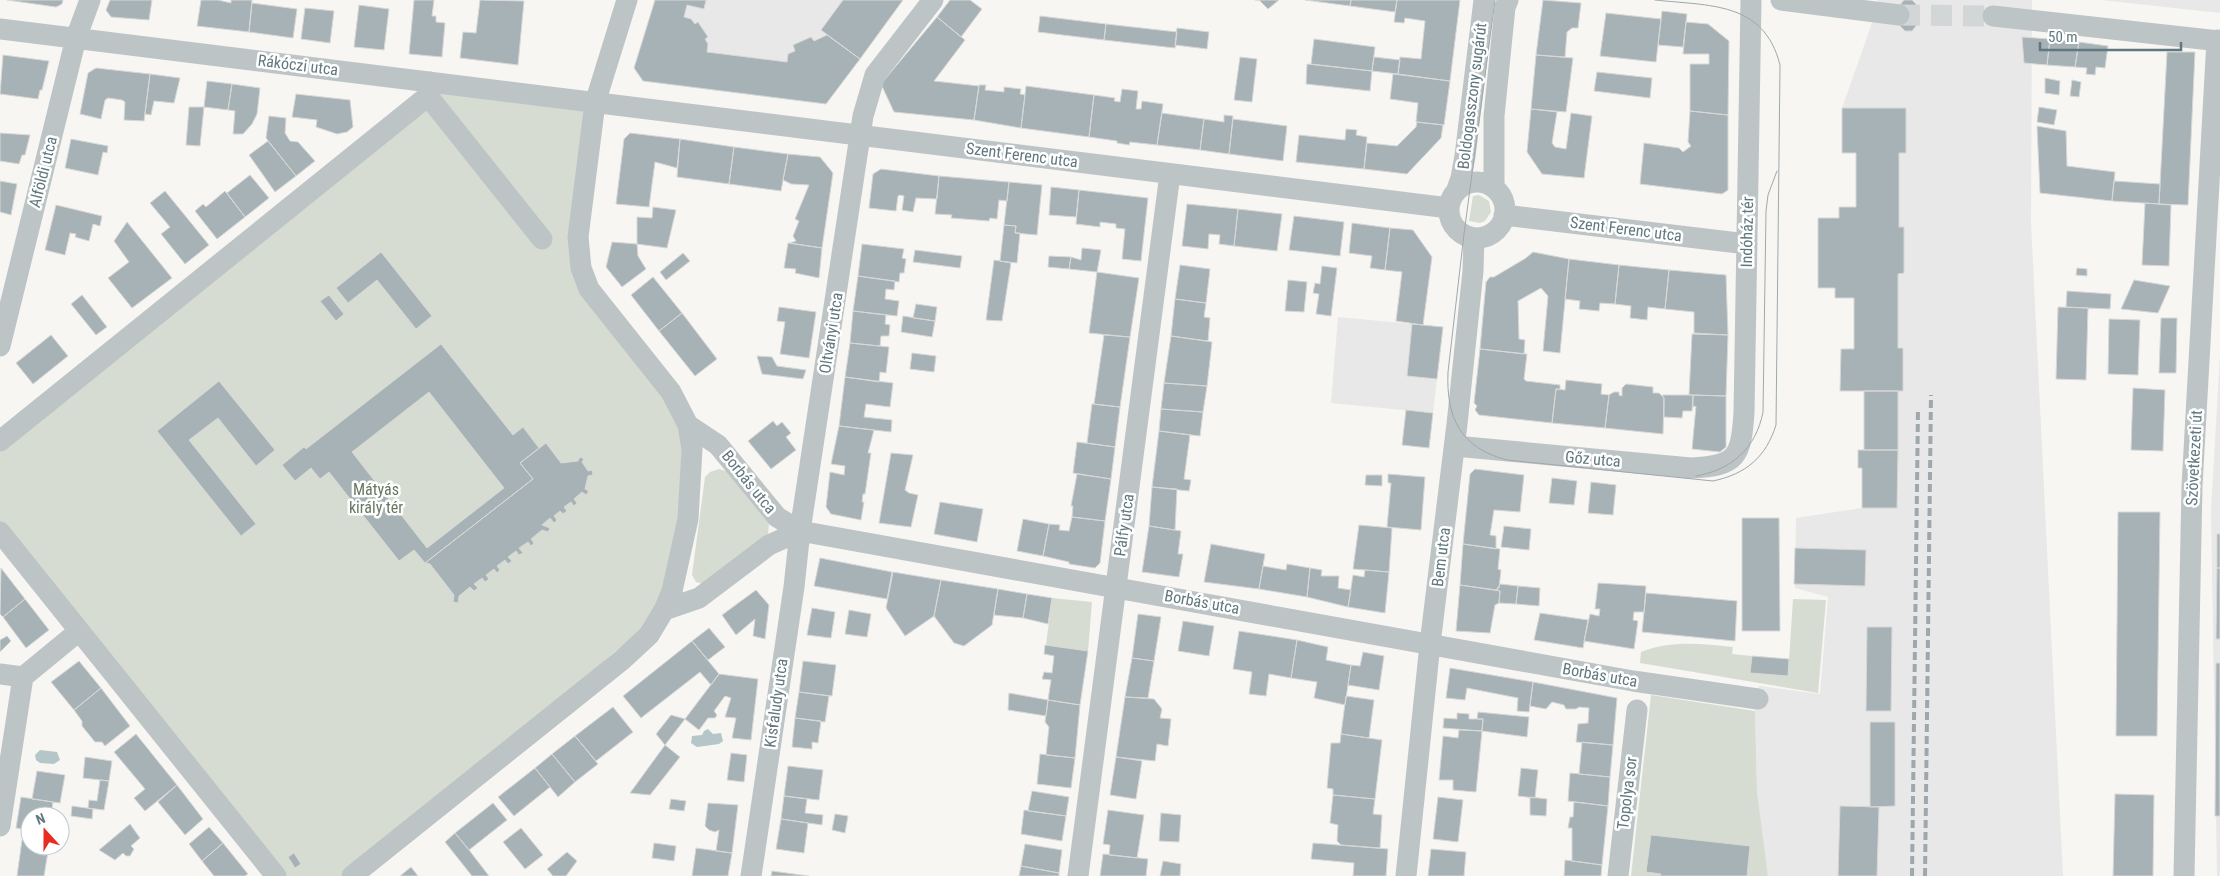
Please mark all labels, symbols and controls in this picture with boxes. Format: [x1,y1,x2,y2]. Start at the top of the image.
scale bar [2040,20,2181,52]
street label: Boldogasszony sugárút [1454,21,1490,170]
text: 50 m [2048,28,2078,46]
street label: Rákóczi utca [257,51,339,79]
street label: Alföldi utca [25,135,61,209]
street label: Szent Ferenc utca [965,139,1079,171]
street label: Indóház tér [1737,196,1757,268]
street label: Szent Ferenc utca [1569,213,1683,245]
street label: Oltványi utca [815,291,847,375]
street label: Szövetkezeti út [2182,410,2206,506]
street label: Borbás utca [718,447,780,517]
street label: Gőz utca [1564,447,1622,471]
park label: Mátyás király tér [349,480,403,517]
street label: Pálfy utca [1110,492,1138,558]
street label: Bem utca [1428,526,1454,588]
street label: Borbás utca [1163,586,1241,618]
street label: Kisfaludy utca [760,657,792,749]
street label: Borbás utca [1561,659,1639,691]
street label: Topolya sor [1613,755,1641,831]
north arrow [20,806,70,856]
text: N [33,810,47,828]

